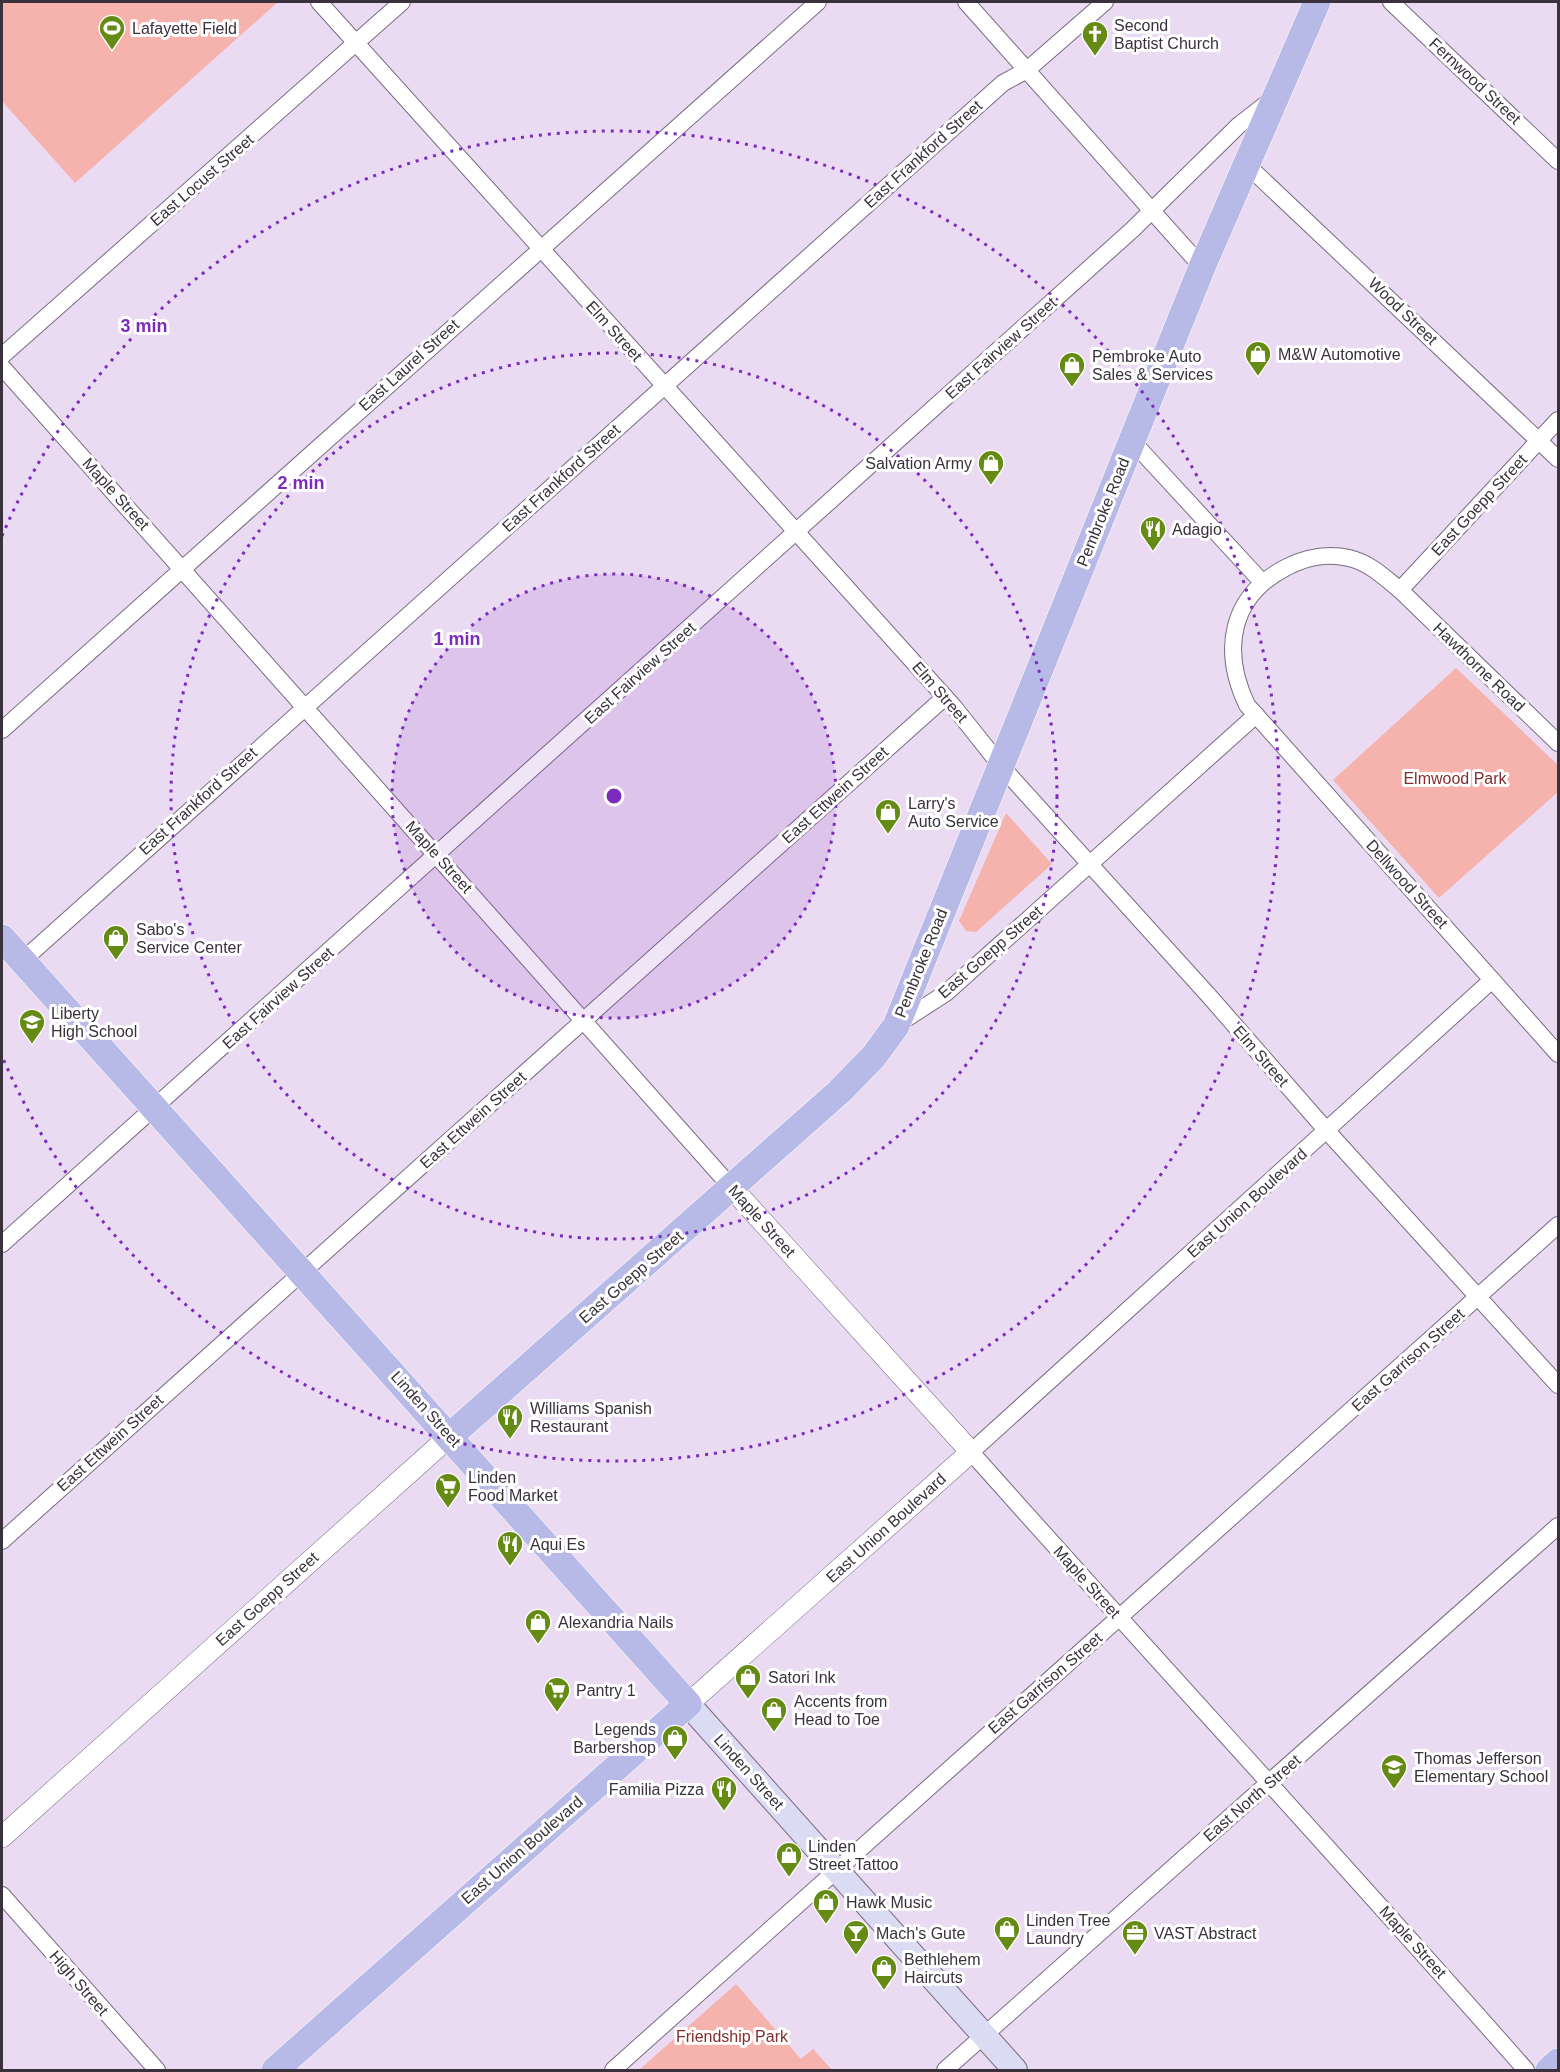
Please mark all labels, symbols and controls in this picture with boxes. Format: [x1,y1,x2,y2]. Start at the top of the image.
sports icon: Lafayette Field [97,13,127,51]
place label: Second Baptist Church [1114,17,1219,52]
church icon: Second Baptist Church [1080,19,1110,57]
place label: Lafayette Field [132,20,237,37]
street label: Fernwood Street [1426,34,1524,128]
street label: East Frankford Street [861,96,986,211]
street label: East Locust Street [147,130,257,229]
street label: Wood Street [1365,274,1441,348]
street label: East Fairview Street [942,293,1060,402]
street label: Elm Street [583,298,646,365]
street label: East Laurel Street [356,315,463,414]
text: 3 min [120,316,168,336]
shop icon: M&W Automotive [1243,339,1273,377]
place label: M&W Automotive [1278,346,1401,363]
place label: Pembroke Auto Sales & Services [1092,348,1213,383]
shop icon: Pembroke Auto Sales & Services [1057,350,1087,388]
street label: East Frankford Street [499,420,624,535]
shop icon: Salvation Army [976,448,1006,486]
street label: East Goepp Street [1428,451,1530,559]
street label: Maple Street [79,455,153,534]
place label: Salvation Army [865,455,972,472]
street label: Pembroke Road [1073,455,1133,569]
text: 2 min [277,473,325,493]
restaurant icon: Adagio [1138,514,1168,552]
place label: Adagio [1172,521,1222,538]
street label: East Fairview Street [581,618,699,727]
street label: Hawthorne Road [1430,619,1528,715]
text: 1 min [433,629,481,649]
street label: Elm Street [909,658,971,726]
street label: East Frankford Street [136,743,261,858]
street label: East Ettwein Street [779,743,892,847]
park label: Elmwood Park [1403,770,1508,787]
centre of rings [604,786,624,806]
place label: Larry's Auto Service [908,795,999,830]
shop icon: Larry's Auto Service [873,797,903,835]
street label: Maple Street [402,818,476,897]
street label: Dellwood Street [1363,836,1451,932]
street label: East Goepp Street [935,902,1046,1002]
street label: Pembroke Road [891,906,951,1020]
place label: Sabo's Service Center [136,921,242,956]
shop icon: Sabo's Service Center [101,923,131,961]
street label: East Fairview Street [219,943,337,1052]
place label: Liberty High School [51,1005,137,1040]
school or university icon: Liberty High School [17,1007,47,1045]
street label: Elm Street [1230,1022,1292,1090]
street label: East Ettwein Street [417,1068,530,1172]
street label: East Union Boulevard [1184,1145,1310,1261]
street label: Maple Street [725,1182,799,1261]
street label: East Goepp Street [576,1227,687,1327]
street label: East Garrison Street [1348,1305,1468,1415]
street label: Linden Street [388,1368,465,1450]
street label: East Ettwein Street [54,1391,167,1495]
place label: Williams Spanish Restaurant [530,1400,652,1435]
restaurant icon: Williams Spanish Restaurant [495,1402,525,1440]
place label: Linden Food Market [468,1469,558,1504]
street label: East Union Boulevard [823,1470,949,1586]
supermarket icon: Linden Food Market [433,1471,463,1509]
restaurant icon: Aqui Es [495,1529,525,1567]
place label: Aqui Es [530,1536,585,1553]
street label: Maple Street [1050,1543,1124,1622]
street label: East Goepp Street [212,1548,322,1649]
shop icon: Alexandria Nails [523,1607,553,1645]
place label: Alexandria Nails [558,1614,674,1631]
street label: East Garrison Street [985,1629,1106,1737]
shop icon: Satori Ink [733,1662,763,1700]
place label: Satori Ink [768,1669,837,1686]
supermarket icon: Pantry 1 [542,1675,572,1713]
place label: Pantry 1 [576,1682,636,1699]
place label: Accents from Head to Toe [794,1693,887,1728]
shop icon: Accents from Head to Toe [759,1695,789,1733]
place label: Legends Barbershop [573,1721,656,1756]
shop icon: Legends Barbershop [660,1723,690,1761]
street label: Linden Street [711,1731,788,1813]
place label: Thomas Jefferson Elementary School [1414,1750,1548,1785]
street label: East North Street [1200,1751,1304,1845]
school or university icon: Thomas Jefferson Elementary School [1379,1752,1409,1790]
restaurant icon: Familia Pizza [709,1774,739,1812]
place label: Familia Pizza [609,1781,704,1798]
street label: East Union Boulevard [458,1793,586,1907]
place label: Linden Street Tattoo [808,1838,899,1873]
shop icon: Linden Street Tattoo [774,1840,804,1878]
shop icon: Hawk Music [811,1887,841,1925]
place label: Hawk Music [846,1894,932,1911]
street label: Maple Street [1376,1903,1450,1982]
place label: Linden Tree Laundry [1026,1912,1111,1947]
shop icon: Linden Tree Laundry [992,1914,1022,1952]
bar icon: Mach's Gute [841,1918,871,1956]
office icon: VAST Abstract [1120,1918,1150,1956]
place label: Mach's Gute [876,1925,965,1942]
place label: VAST Abstract [1154,1925,1257,1942]
street label: High Street [46,1947,112,2019]
place label: Bethlehem Haircuts [904,1951,981,1986]
shop icon: Bethlehem Haircuts [869,1953,899,1991]
park label: Friendship Park [676,2028,789,2045]

